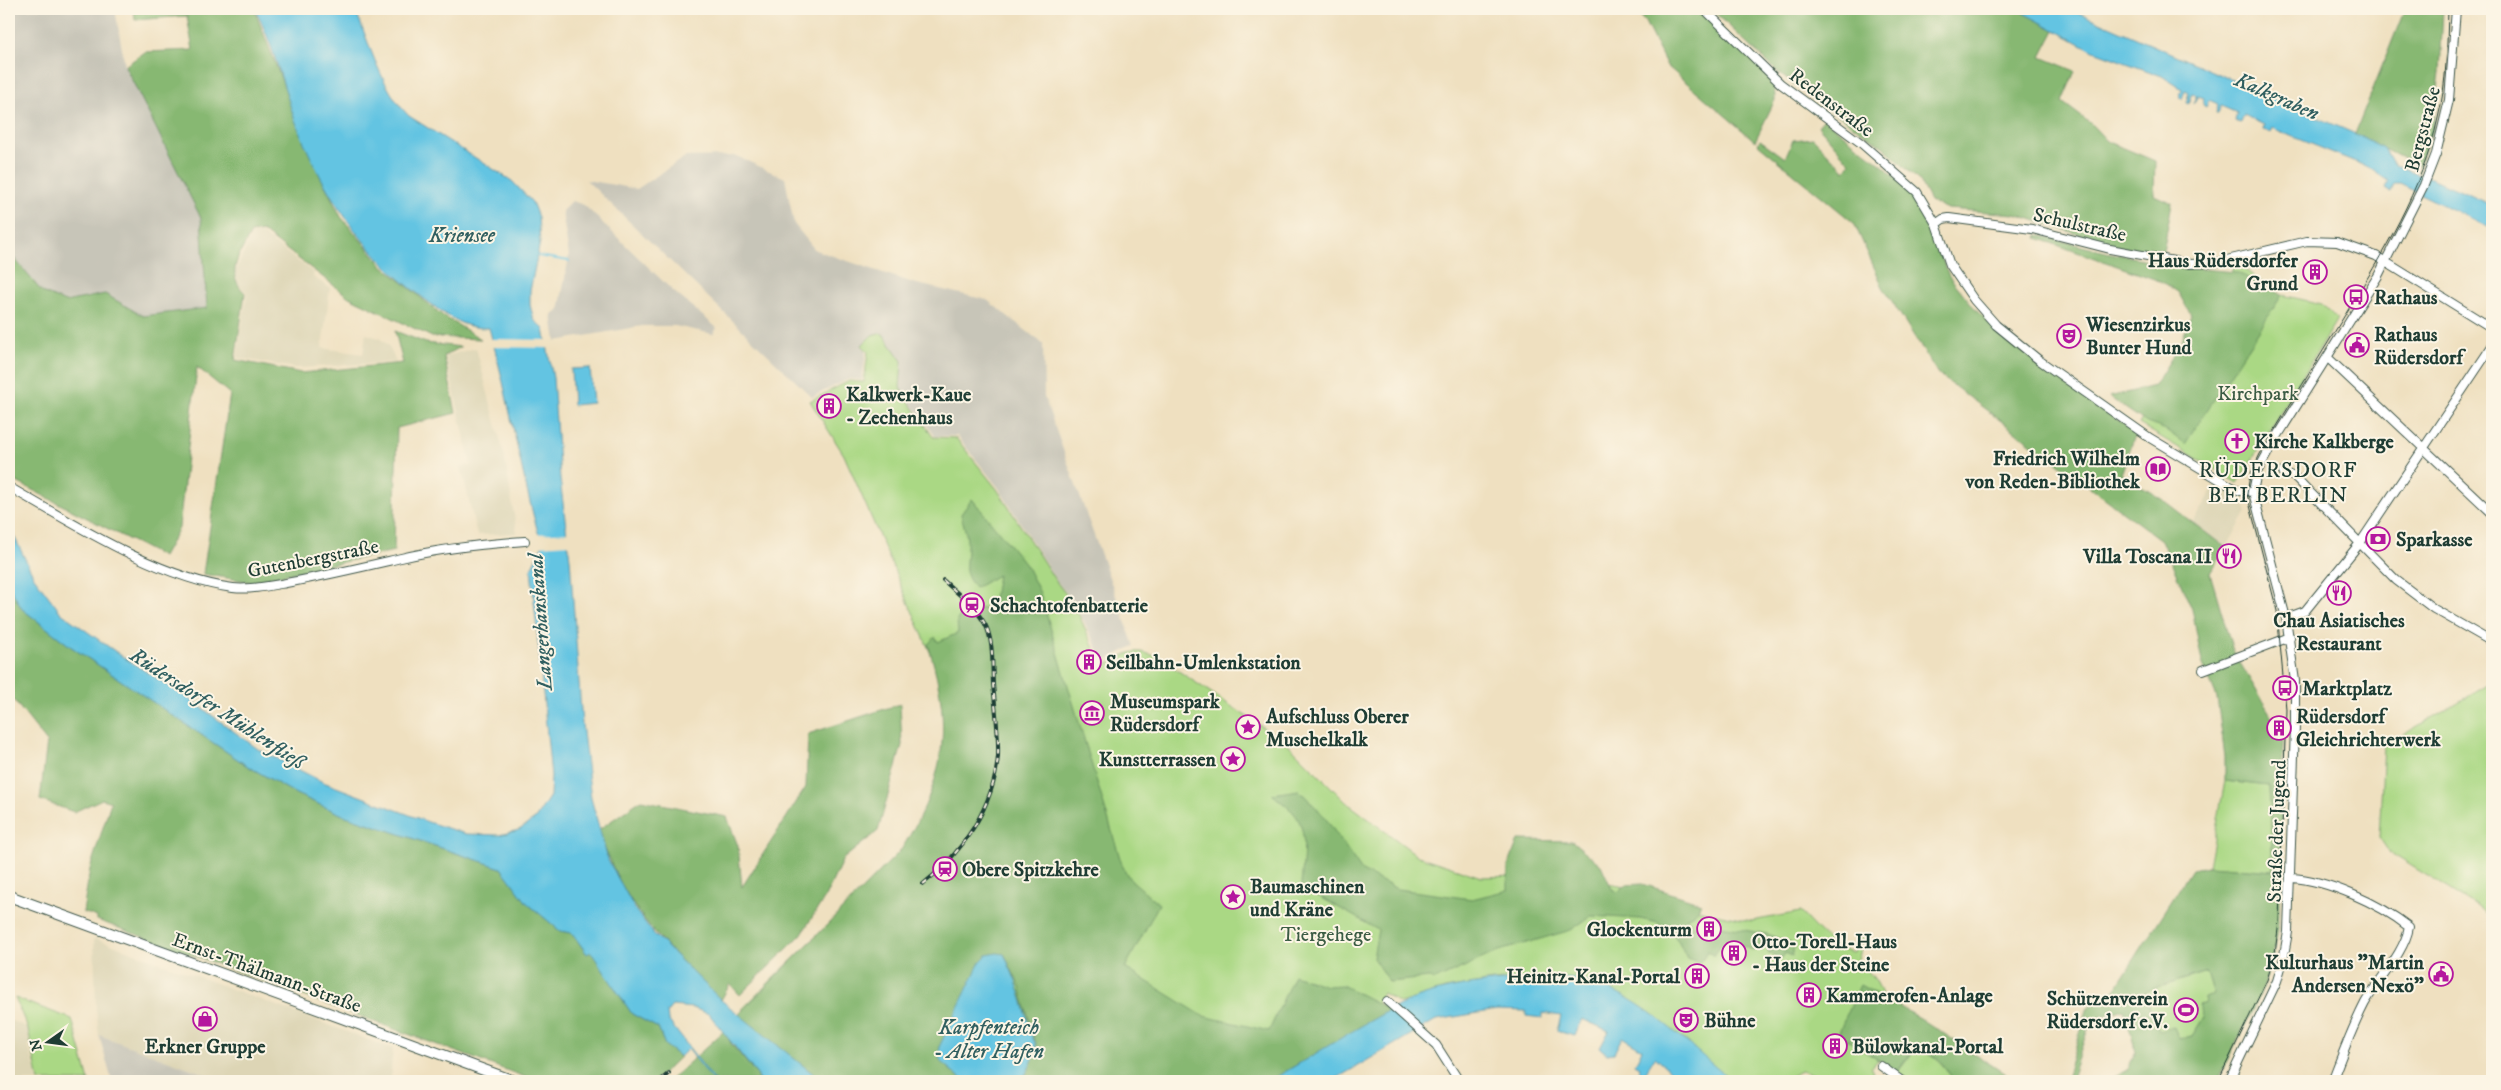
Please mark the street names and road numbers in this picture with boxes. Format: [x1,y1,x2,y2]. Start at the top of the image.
street label: Redenstraße [1784,63,1878,143]
street label: Bergstraße [2400,84,2447,175]
street label: Schulstraße [2031,203,2129,248]
street label: Gutenbergstraße [246,535,381,584]
street label: Straße der Jugend [2263,759,2292,903]
street label: Ernst-Thälmann-Straße [169,928,364,1019]

